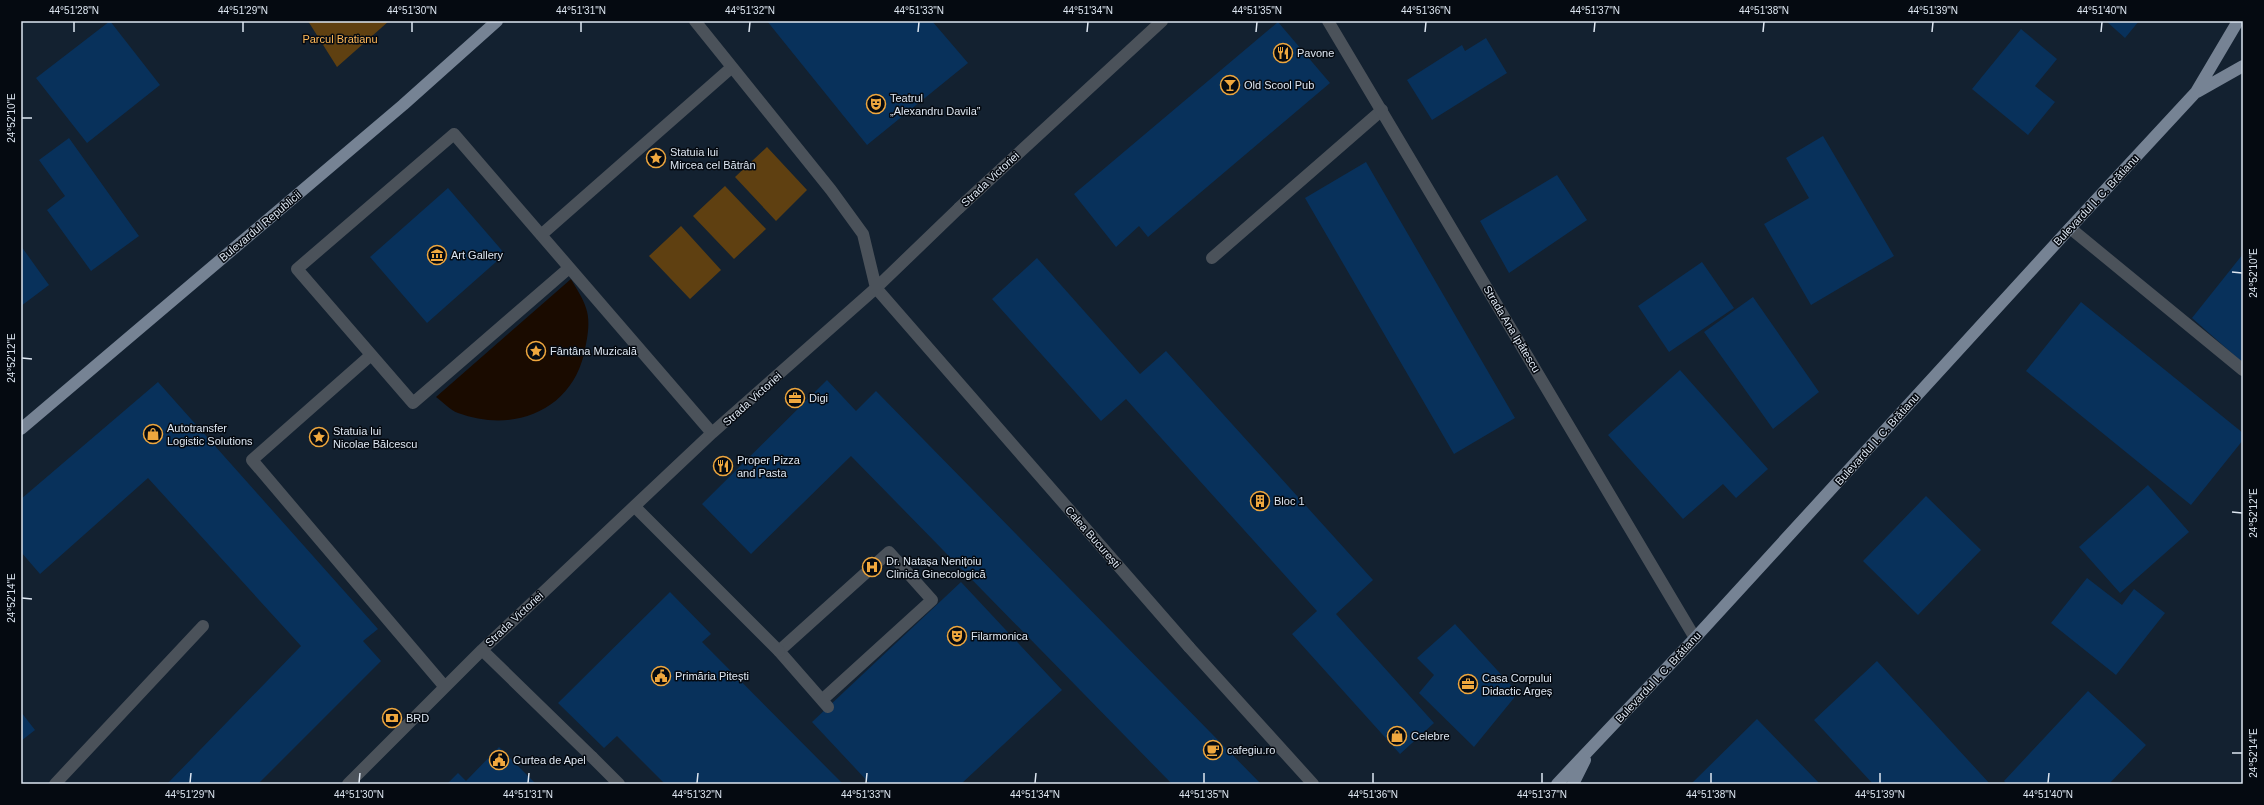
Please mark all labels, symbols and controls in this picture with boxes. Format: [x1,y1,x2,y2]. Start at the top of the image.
text: 44°51'28"N [49,5,99,16]
text: 44°51'29"N [218,5,268,16]
text: 44°51'30"N [387,5,437,16]
text: 44°51'31"N [556,5,606,16]
text: 44°51'32"N [725,5,775,16]
text: 44°51'33"N [894,5,944,16]
text: 44°51'34"N [1063,5,1113,16]
text: 44°51'35"N [1232,5,1282,16]
text: 44°51'36"N [1401,5,1451,16]
text: 44°51'37"N [1570,5,1620,16]
text: 44°51'38"N [1739,5,1789,16]
text: 44°51'39"N [1908,5,1958,16]
text: 44°51'40"N [2077,5,2127,16]
park label: Parcul Bratianu [302,33,378,45]
restaurant icon: Pavone [1272,42,1294,64]
place label: Pavone [1297,47,1334,59]
bar icon: Old Scool Pub [1219,74,1241,96]
place label: Old Scool Pub [1244,79,1314,91]
place label: Teatrul „Alexandru Davila” [890,92,981,117]
text: 24°52'10"E [6,93,17,143]
theatre icon: Teatrul „Alexandru Davila” [865,93,887,115]
place label: Statuia lui Mircea cel Bătrân [670,146,756,171]
place icon: Statuia lui Mircea cel Bătrân [645,147,667,169]
street label: Strada Victoriei [959,149,1021,209]
street label: Bulevardul I. C. Brătianu [2051,152,2141,248]
street label: Bulevardul Republicii [217,188,303,264]
museum icon: Art Gallery [426,244,448,266]
text: 24°52'10"E [2248,248,2259,298]
place label: Art Gallery [451,249,503,261]
street label: Strada Ana Ipătescu [1481,283,1543,375]
text: 24°52'12"E [6,333,17,383]
place icon: Fântâna Muzicală [525,340,547,362]
place label: Fântâna Muzicală [550,345,638,357]
street label: Strada Victoriei [720,370,784,428]
office icon: Digi [784,387,806,409]
street label: Bulevardul I. C. Brătianu [1833,391,1921,487]
place label: Digi [809,392,828,404]
place label: Autotransfer Logistic Solutions [167,422,253,447]
shop icon: Autotransfer Logistic Solutions [142,423,164,445]
place label: Statuia lui Nicolae Bălcescu [333,425,417,450]
place icon: Statuia lui Nicolae Bălcescu [308,426,330,448]
place label: Proper Pizza and Pasta [737,454,801,479]
restaurant icon: Proper Pizza and Pasta [712,455,734,477]
text: 24°52'12"E [2248,488,2259,538]
building icon: Bloc 1 [1249,490,1271,512]
place label: Bloc 1 [1274,495,1305,507]
street label: Calea București [1063,504,1123,570]
place label: Dr. Natașa Nenițoiu Clinică Ginecologică [886,555,987,580]
hospital icon: Dr. Natașa Nenițoiu Clinică Ginecologică [861,556,883,578]
text: 24°52'14"E [6,573,17,623]
street label: Strada Victoriei [483,589,545,649]
theatre icon: Filarmonica [946,625,968,647]
street label: Bulevardul I. C. Brătianu [1613,629,1703,725]
place label: Filarmonica [971,630,1029,642]
public building icon: Primăria Pitești [650,665,672,687]
place label: Primăria Pitești [675,670,749,682]
place label: Casa Corpului Didactic Argeș [1482,672,1553,697]
office icon: Casa Corpului Didactic Argeș [1457,673,1479,695]
bank icon: BRD [381,707,403,729]
place label: BRD [406,712,429,724]
shop icon: Celebre [1386,725,1408,747]
text: 24°52'14"E [2248,728,2259,778]
place label: Celebre [1411,730,1450,742]
cafe icon: cafegiu.ro [1202,739,1224,761]
place label: cafegiu.ro [1227,744,1275,756]
public building icon: Curtea de Apel [488,749,510,771]
place label: Curtea de Apel [513,754,586,766]
text: 44°51'29"N [165,789,215,800]
text: 44°51'30"N [334,789,384,800]
text: 44°51'31"N [503,789,553,800]
text: 44°51'32"N [672,789,722,800]
text: 44°51'33"N [841,789,891,800]
text: 44°51'34"N [1010,789,1060,800]
text: 44°51'35"N [1179,789,1229,800]
text: 44°51'36"N [1348,789,1398,800]
text: 44°51'37"N [1517,789,1567,800]
text: 44°51'38"N [1686,789,1736,800]
text: 44°51'39"N [1855,789,1905,800]
text: 44°51'40"N [2023,789,2073,800]

